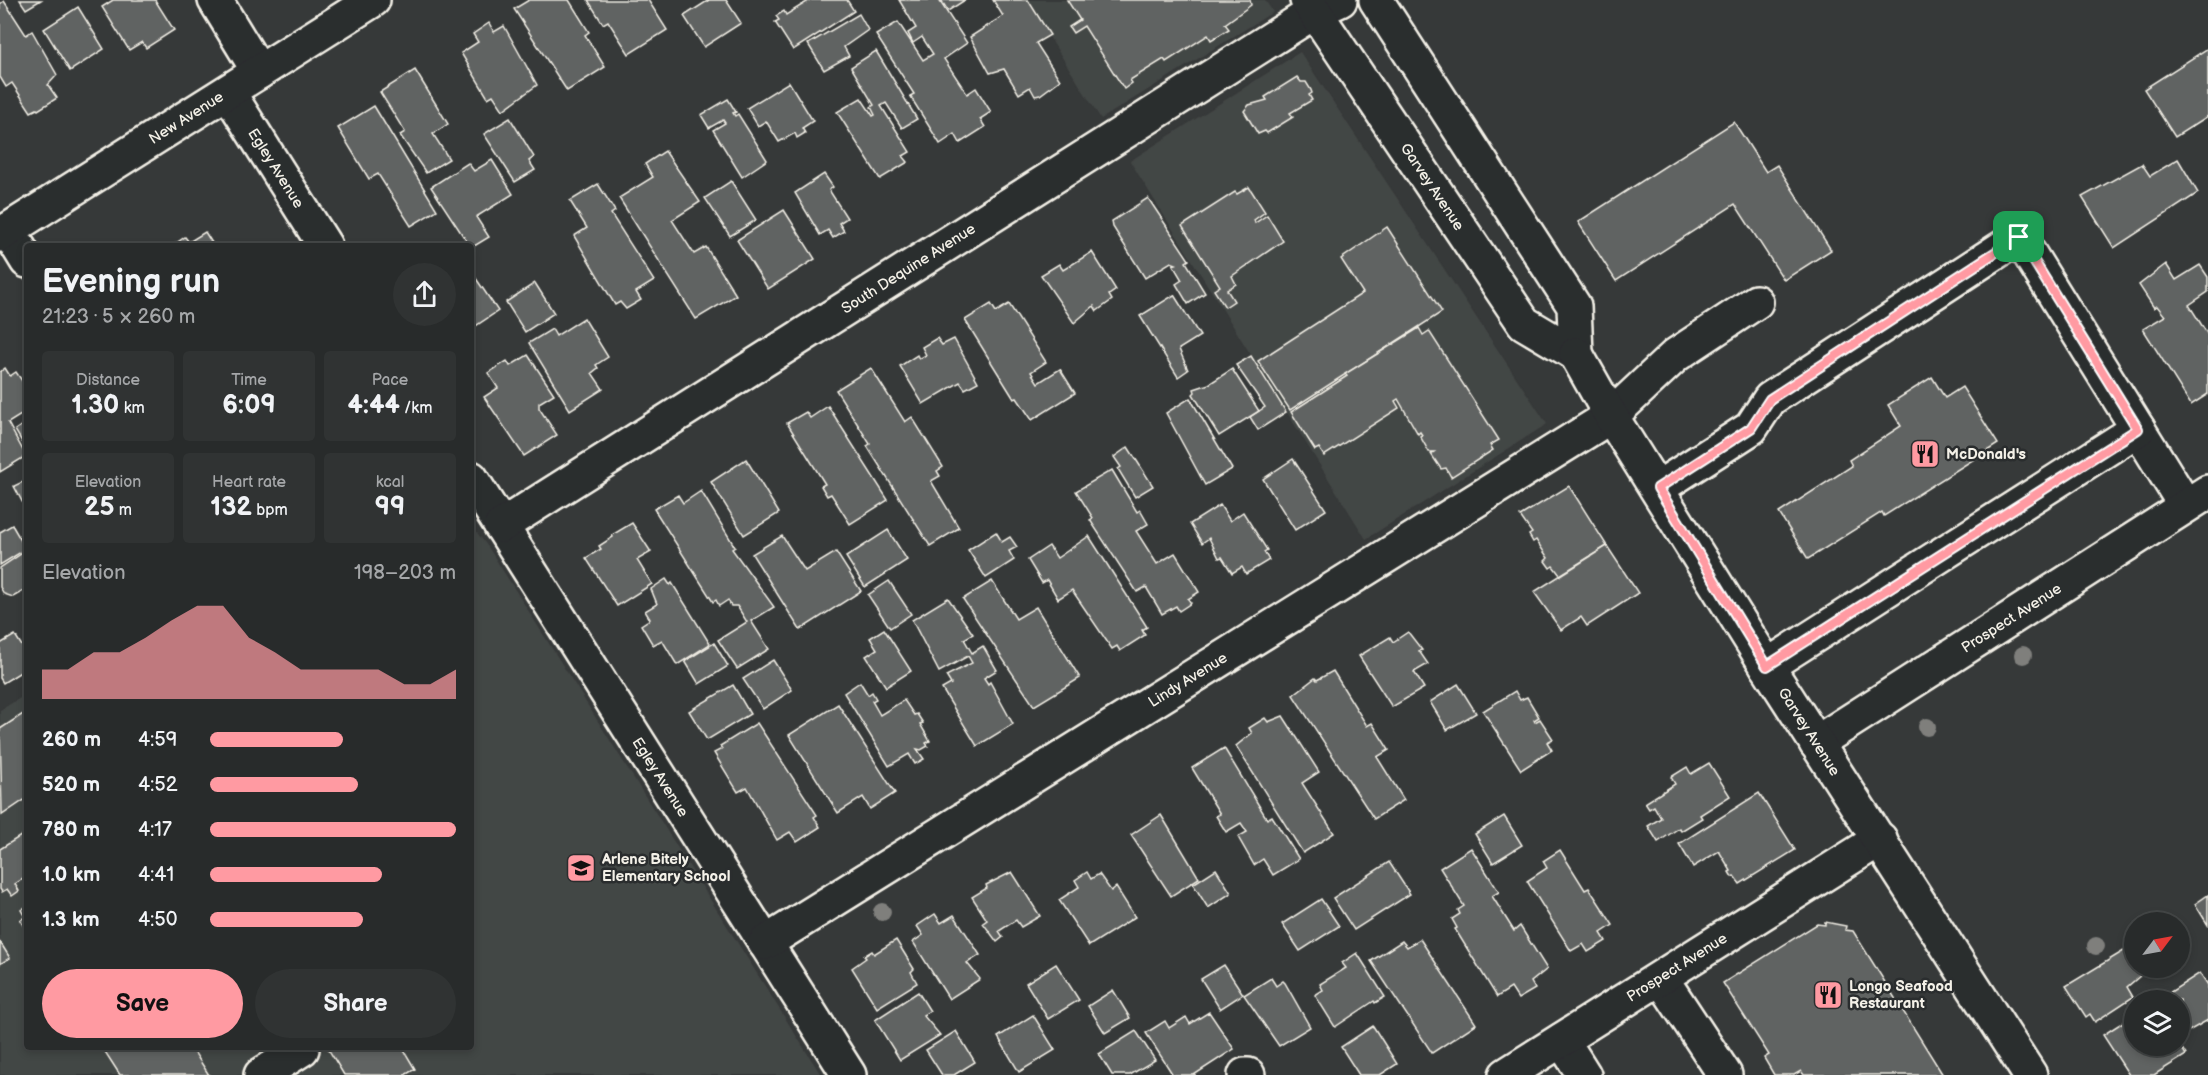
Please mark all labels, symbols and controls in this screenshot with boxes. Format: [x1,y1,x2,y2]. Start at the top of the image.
street label: New Avenue [146,87,227,149]
street label: Egley Avenue [243,125,308,212]
street label: Garvey Avenue [1396,140,1468,234]
pin [1993,211,2044,262]
street label: South Dequine Avenue [838,219,979,318]
icon: arrive [2002,220,2035,253]
text: Evening run [42,262,220,302]
button: share [393,263,456,326]
text: 21:23 · 5 × 260 m [42,305,195,329]
text: Distance [76,371,140,390]
text: Time [231,371,267,390]
text: Pace [372,371,408,390]
text: 1.30 [71,390,119,421]
text: 6:09 [222,390,276,421]
text: 4:44 [348,390,400,421]
text: km [119,399,145,418]
text: /km [400,399,432,418]
restaurant icon: McDonald's [1909,438,1941,470]
place label: McDonald's [1946,445,2026,464]
text: Elevation [75,473,141,492]
text: Heart rate [212,473,286,492]
text: kcal [376,473,404,492]
text: 25 [84,492,115,523]
text: 132 [210,492,252,523]
text: 99 [375,492,405,523]
text: m [115,501,132,520]
text: bpm [252,501,288,520]
text: Elevation [42,561,125,585]
text: 198–203 m [354,561,456,585]
street label: Prospect Avenue [1958,579,2065,657]
street label: Lindy Avenue [1145,648,1231,712]
street label: Garvey Avenue [1773,684,1844,780]
text: 260 m [42,728,101,752]
text: 4:59 [138,728,177,752]
street label: Egley Avenue [628,734,692,821]
text: 520 m [42,773,100,797]
text: 4:52 [138,773,178,797]
text: 780 m [42,818,100,842]
text: 4:17 [138,818,172,842]
place label: Arlene Bitely Elementary School [601,850,730,886]
school or university icon: Arlene Bitely Elementary School [565,852,597,884]
text: 1.0 km [42,863,100,887]
text: 4:41 [138,863,174,887]
text: 1.3 km [42,908,99,932]
text: 4:50 [138,908,177,932]
north arrow [2124,912,2190,978]
map controls [2124,912,2190,1056]
street label: Prospect Avenue [1623,929,1731,1006]
button: Save [42,969,243,1038]
button: Share [255,969,456,1038]
place label: Longo Seafood Restaurant [1849,977,1953,1013]
restaurant icon: Longo Seafood Restaurant [1812,979,1844,1011]
button: layers [2124,990,2190,1056]

